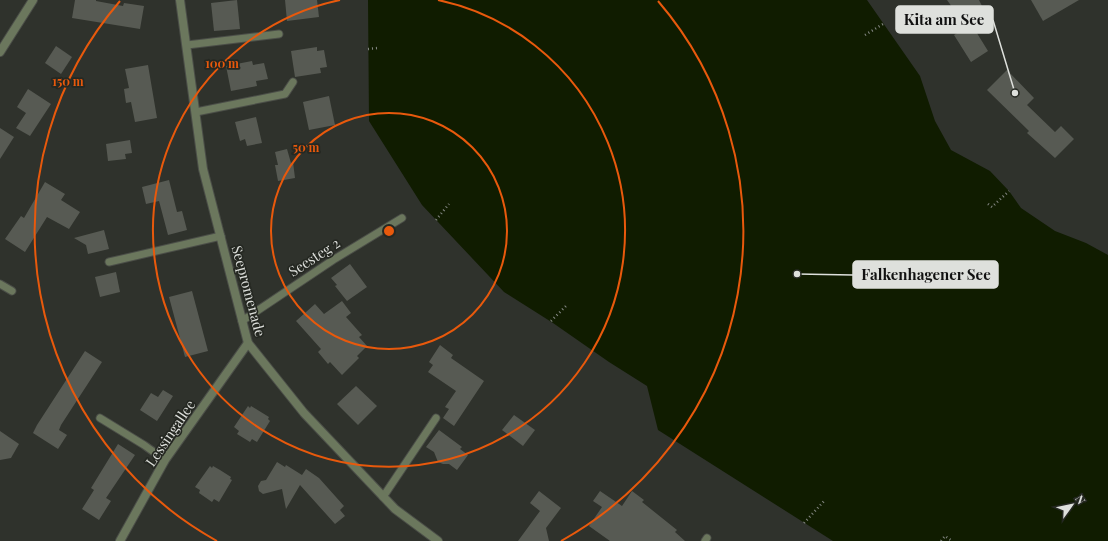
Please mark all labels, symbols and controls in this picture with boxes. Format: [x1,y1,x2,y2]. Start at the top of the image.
callout: Kita am See [896,6,993,33]
text: Kita am See [904,9,985,29]
text: 100 m [205,55,239,71]
text: 150 m [52,73,84,89]
text: 50 m [293,139,320,155]
centre of rings [382,224,396,238]
street label: Seesteg 2 [285,233,344,281]
street label: Seepromenade [228,243,270,339]
callout: Falkenhagener See [853,261,998,288]
text: Falkenhagener See [861,264,991,284]
street label: Lessingallee [141,396,199,470]
north arrow [1052,485,1092,525]
text: N [1072,492,1089,507]

